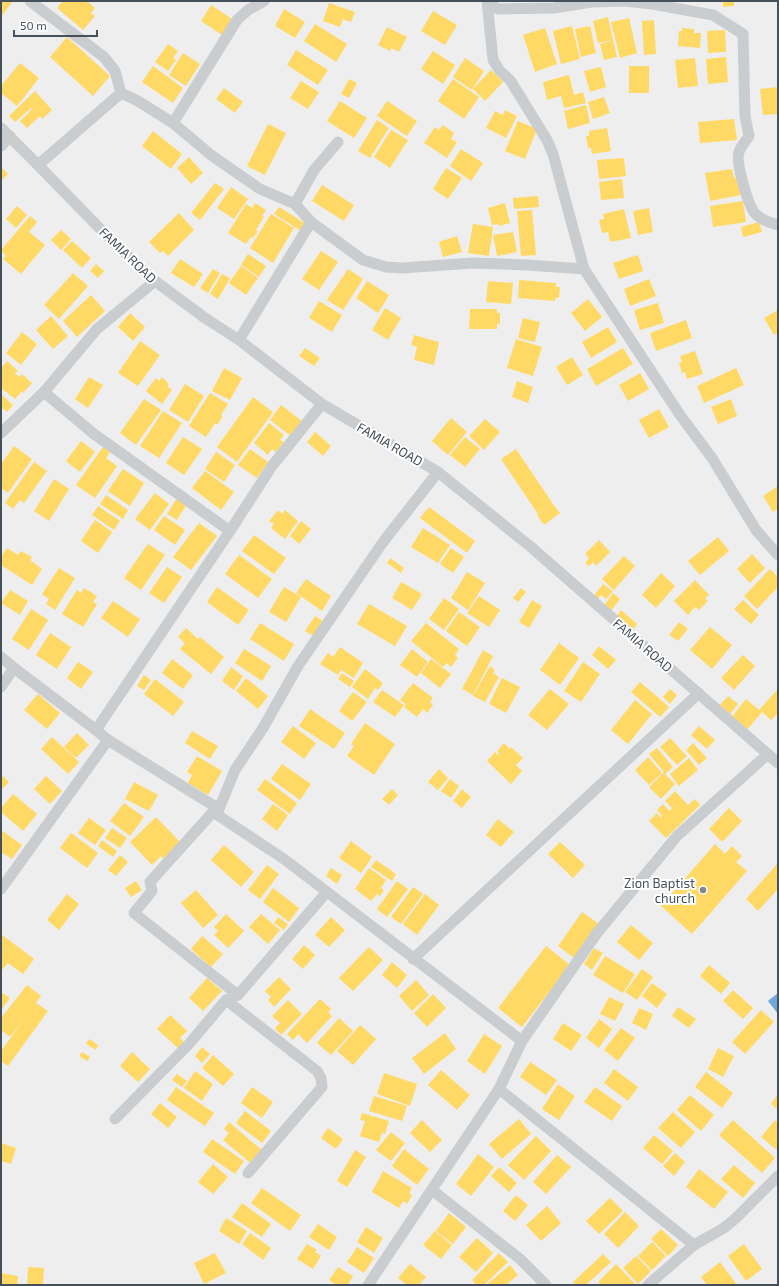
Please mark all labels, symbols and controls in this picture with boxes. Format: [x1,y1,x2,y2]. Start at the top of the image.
scale bar [14,12,97,38]
text: 50 m [20,18,47,32]
street label: FAMIA ROAD [96,224,160,286]
street label: FAMIA ROAD [354,419,426,469]
street label: FAMIA ROAD [610,615,676,675]
place label: Zion Baptist church [624,875,695,906]
marker: Zion Baptist church [698,885,708,895]

